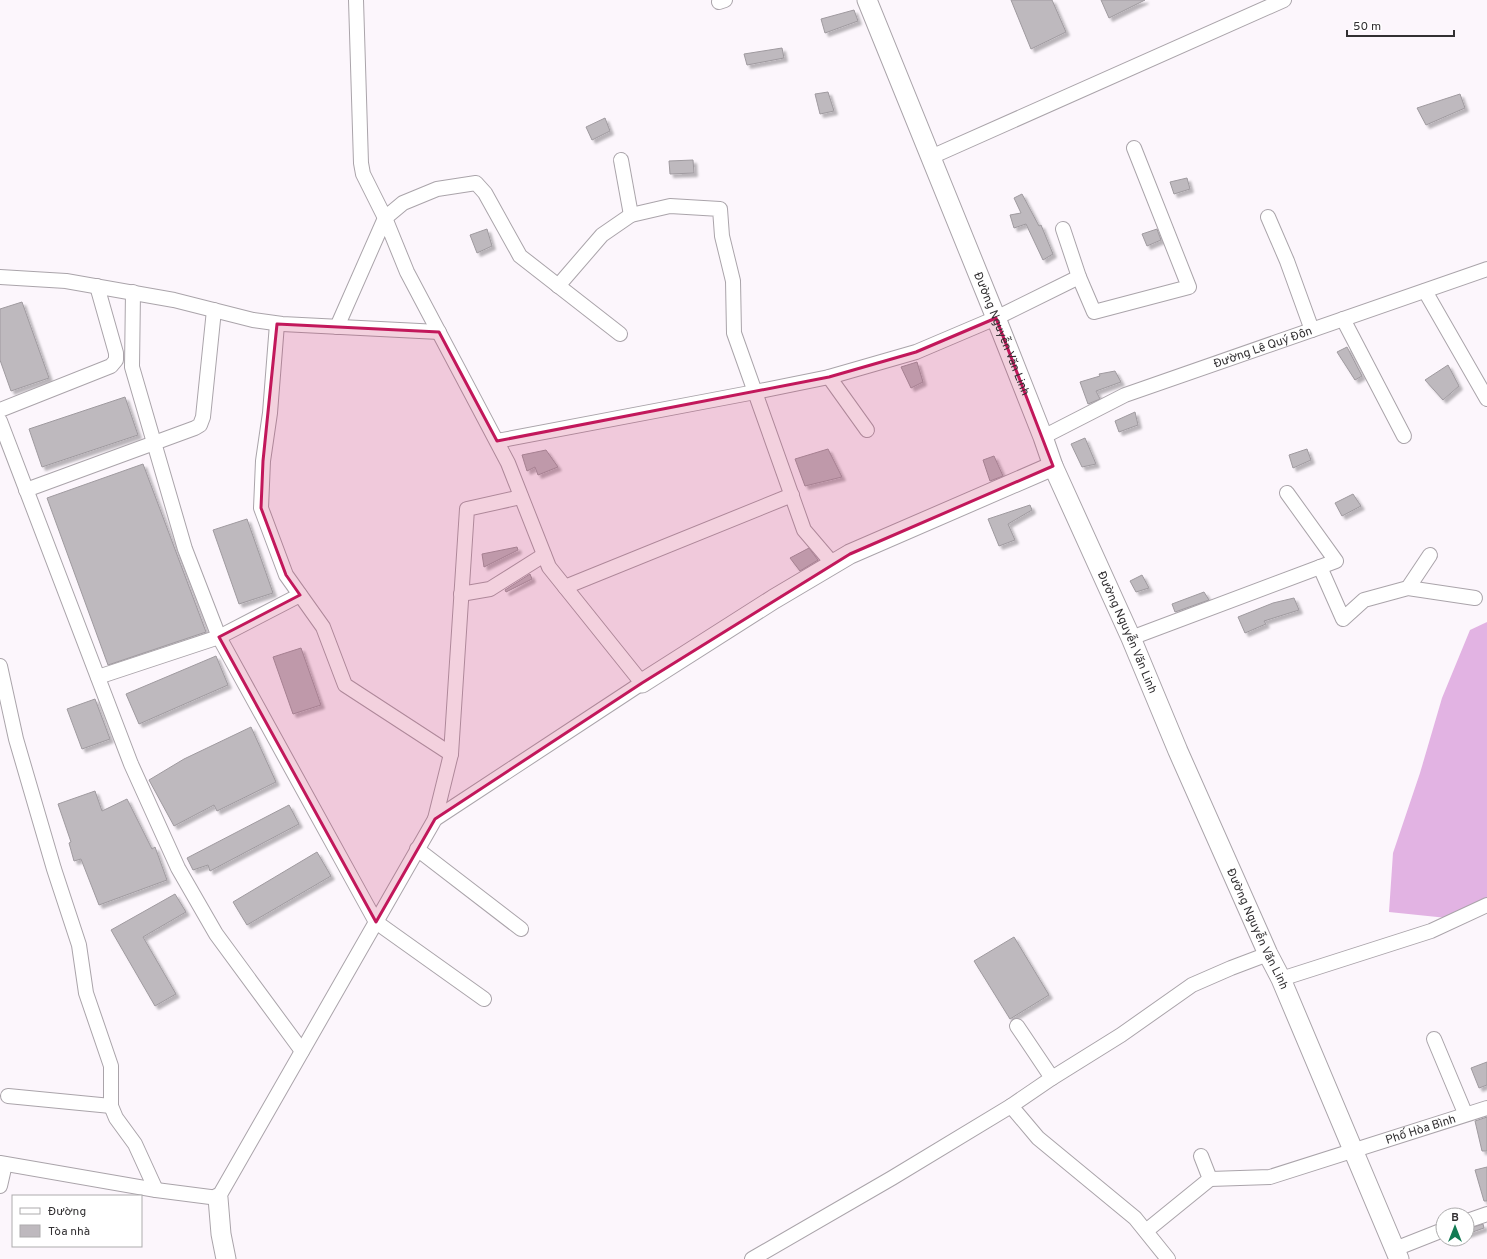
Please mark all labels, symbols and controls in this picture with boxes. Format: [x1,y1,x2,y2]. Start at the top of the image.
scale bar [1347,12,1454,38]
text: 50 m [1353,19,1381,35]
street label: Đường Nguyễn Văn Linh [969,270,1033,398]
street label: Đường Lê Quý Đôn [1212,323,1315,373]
street label: Đường Nguyễn Văn Linh [1093,569,1160,696]
street label: Đường Nguyễn Văn Linh [1222,866,1292,992]
street label: Phố Hòa Bình [1384,1111,1458,1149]
legend [12,1195,142,1247]
text: Đường [48,1204,86,1220]
north arrow [1435,1207,1475,1247]
text: B [1451,1211,1459,1225]
text: Tòa nhà [48,1224,90,1240]

